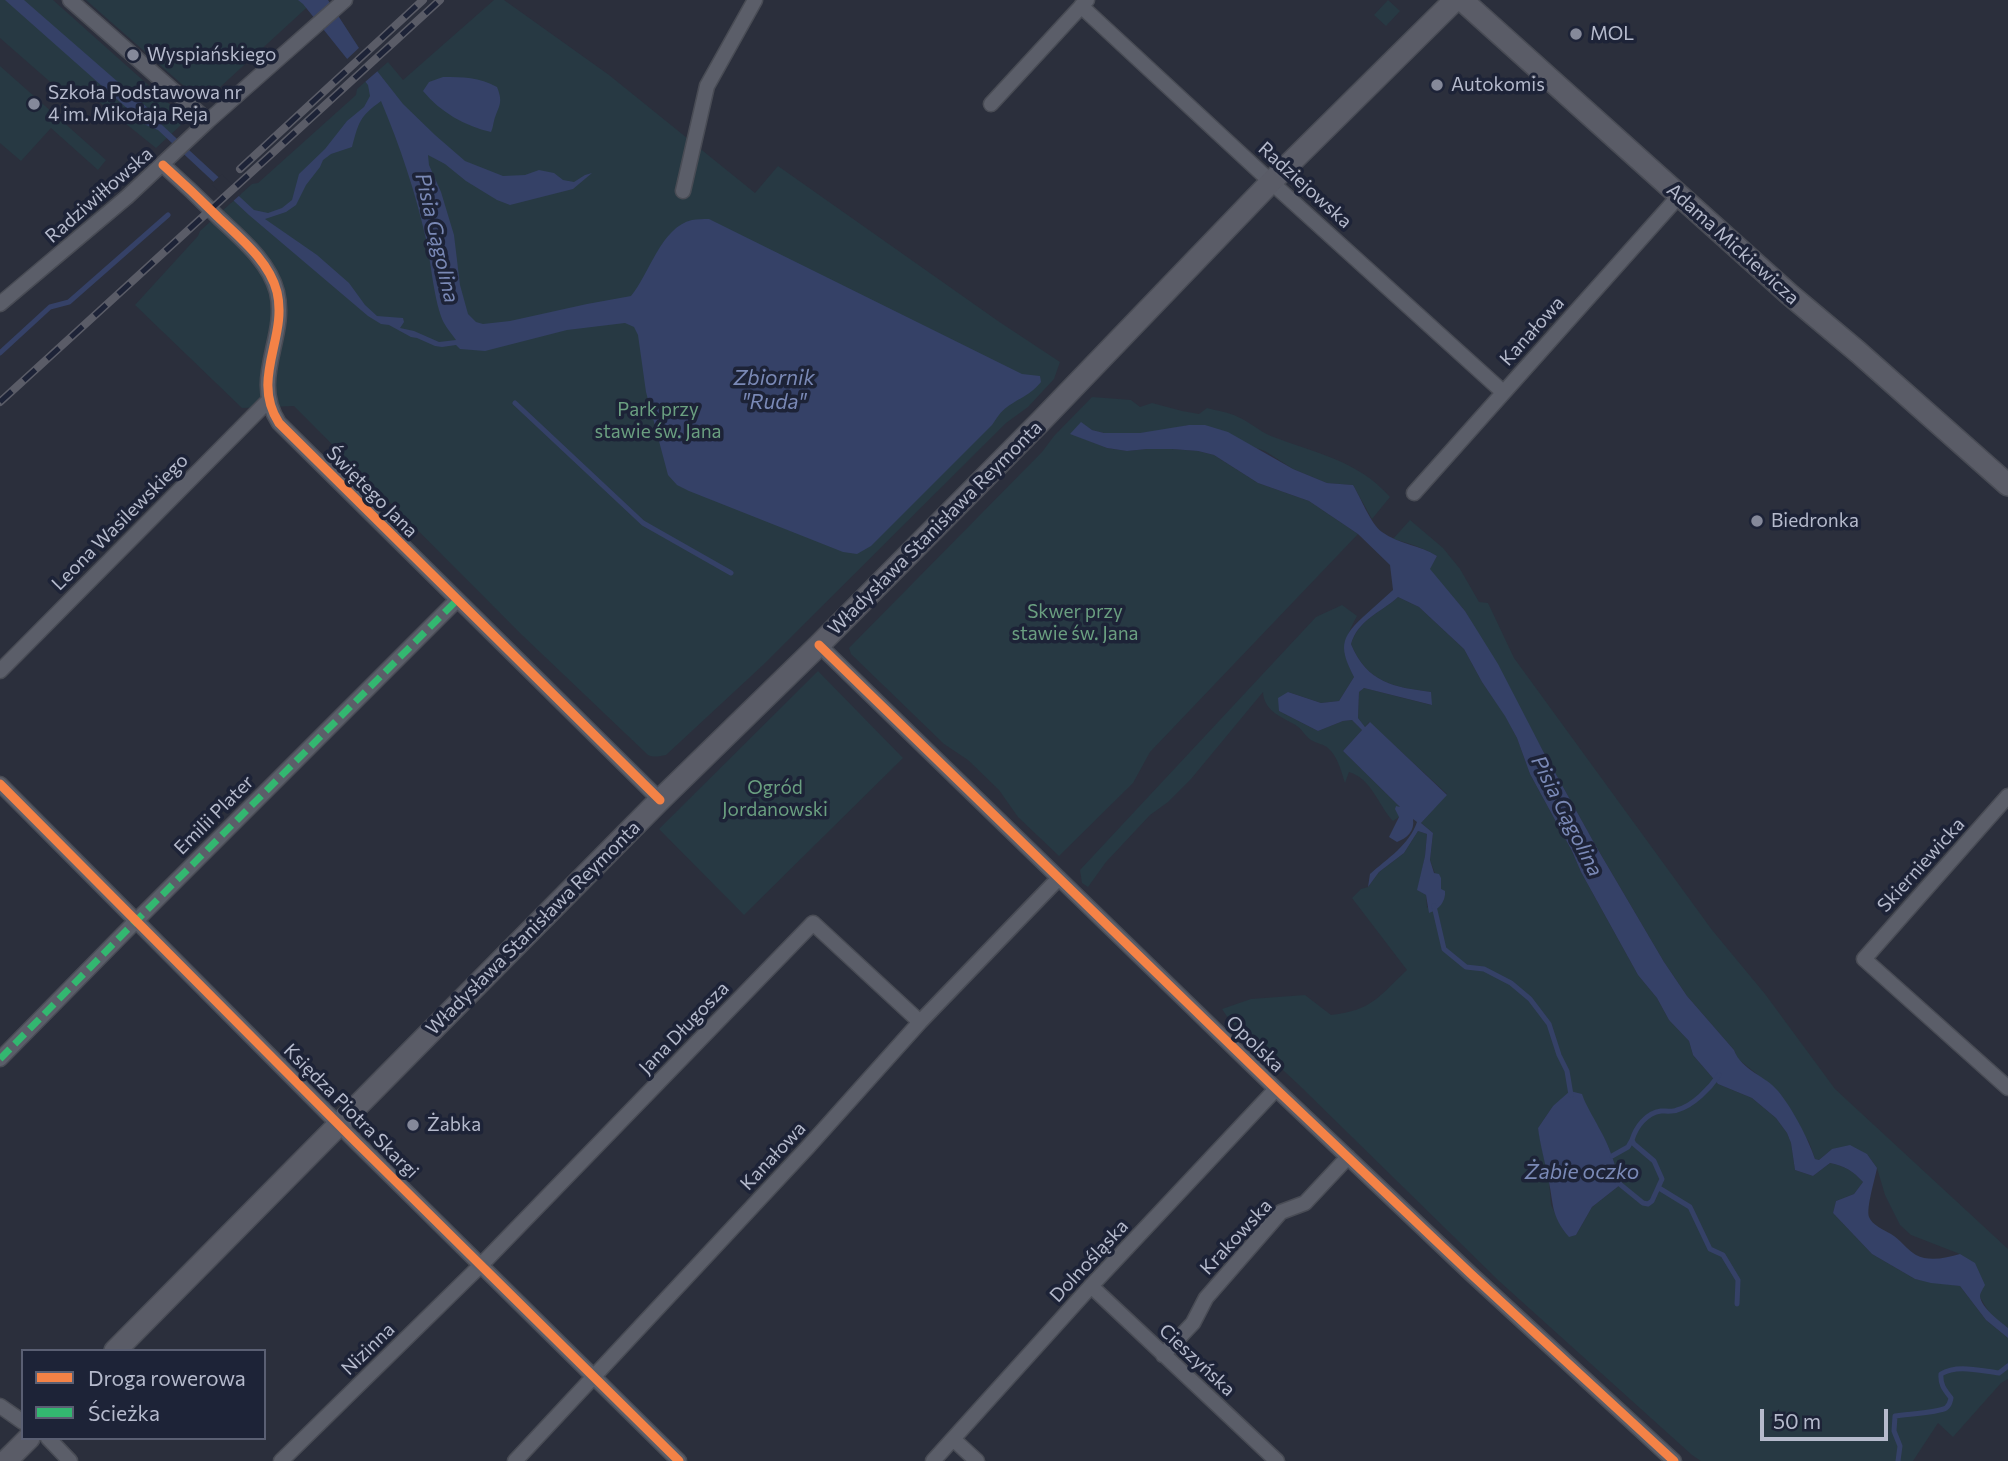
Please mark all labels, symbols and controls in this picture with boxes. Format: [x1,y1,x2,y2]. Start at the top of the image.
place label: MOL [1590,23,1634,45]
marker: MOL [1568,26,1584,42]
place label: Wyspiańskiego [147,44,276,66]
marker: Wyspiańskiego [125,47,141,63]
place label: Autokomis [1451,74,1545,96]
marker: Autokomis [1429,77,1445,93]
place label: Szkoła Podstawowa nr 4 im. Mikołaja Reja [48,82,242,126]
marker: Szkoła Podstawowa nr 4 im. Mikołaja Reja [26,96,42,112]
street label: Radziejowska [1254,137,1356,233]
street label: Radziwiłłowska [41,142,157,248]
water label: Pisia Gągolina [410,171,464,305]
street label: Adama Mickiewicza [1662,179,1804,309]
street label: Kanałowa [1495,292,1569,370]
water label: Zbiornik "Ruda" [733,365,815,415]
park label: Park przy stawie św. Jana [594,399,722,443]
street label: Władysława Stanisława Reymonta [823,416,1047,640]
street label: Świętego Jana [322,442,422,542]
street label: Leona Wasilewskiego [47,449,193,595]
place label: Biedronka [1771,510,1859,532]
marker: Biedronka [1749,513,1765,529]
park label: Skwer przy stawie św. Jana [1011,601,1139,645]
water label: Pisia Gągolina [1526,751,1608,881]
street label: Emilii Plater [170,771,258,859]
park label: Ogród Jordanowski [722,777,828,821]
street label: Skierniewicka [1873,813,1969,917]
street label: Władysława Stanisława Reymonta [421,816,645,1040]
street label: Jana Długosza [634,977,734,1079]
street label: Opolska [1221,1011,1289,1077]
street label: Księdza Piotra Skargi [279,1039,423,1183]
place label: Żabka [427,1114,481,1136]
marker: Żabka [405,1117,421,1133]
street label: Kanałowa [736,1117,810,1195]
water label: Żabie oczko [1525,1159,1639,1185]
street label: Krakowska [1195,1194,1277,1280]
street label: Dolnośląska [1045,1215,1133,1307]
street label: Nizinna [337,1318,399,1380]
street label: Cieszyńska [1154,1319,1240,1401]
legend [21,1349,266,1440]
text: Droga rowerowa [88,1365,246,1390]
scale bar [1763,1394,1891,1438]
text: Ścieżka [88,1400,160,1425]
text: 50 m [1773,1408,1821,1433]

